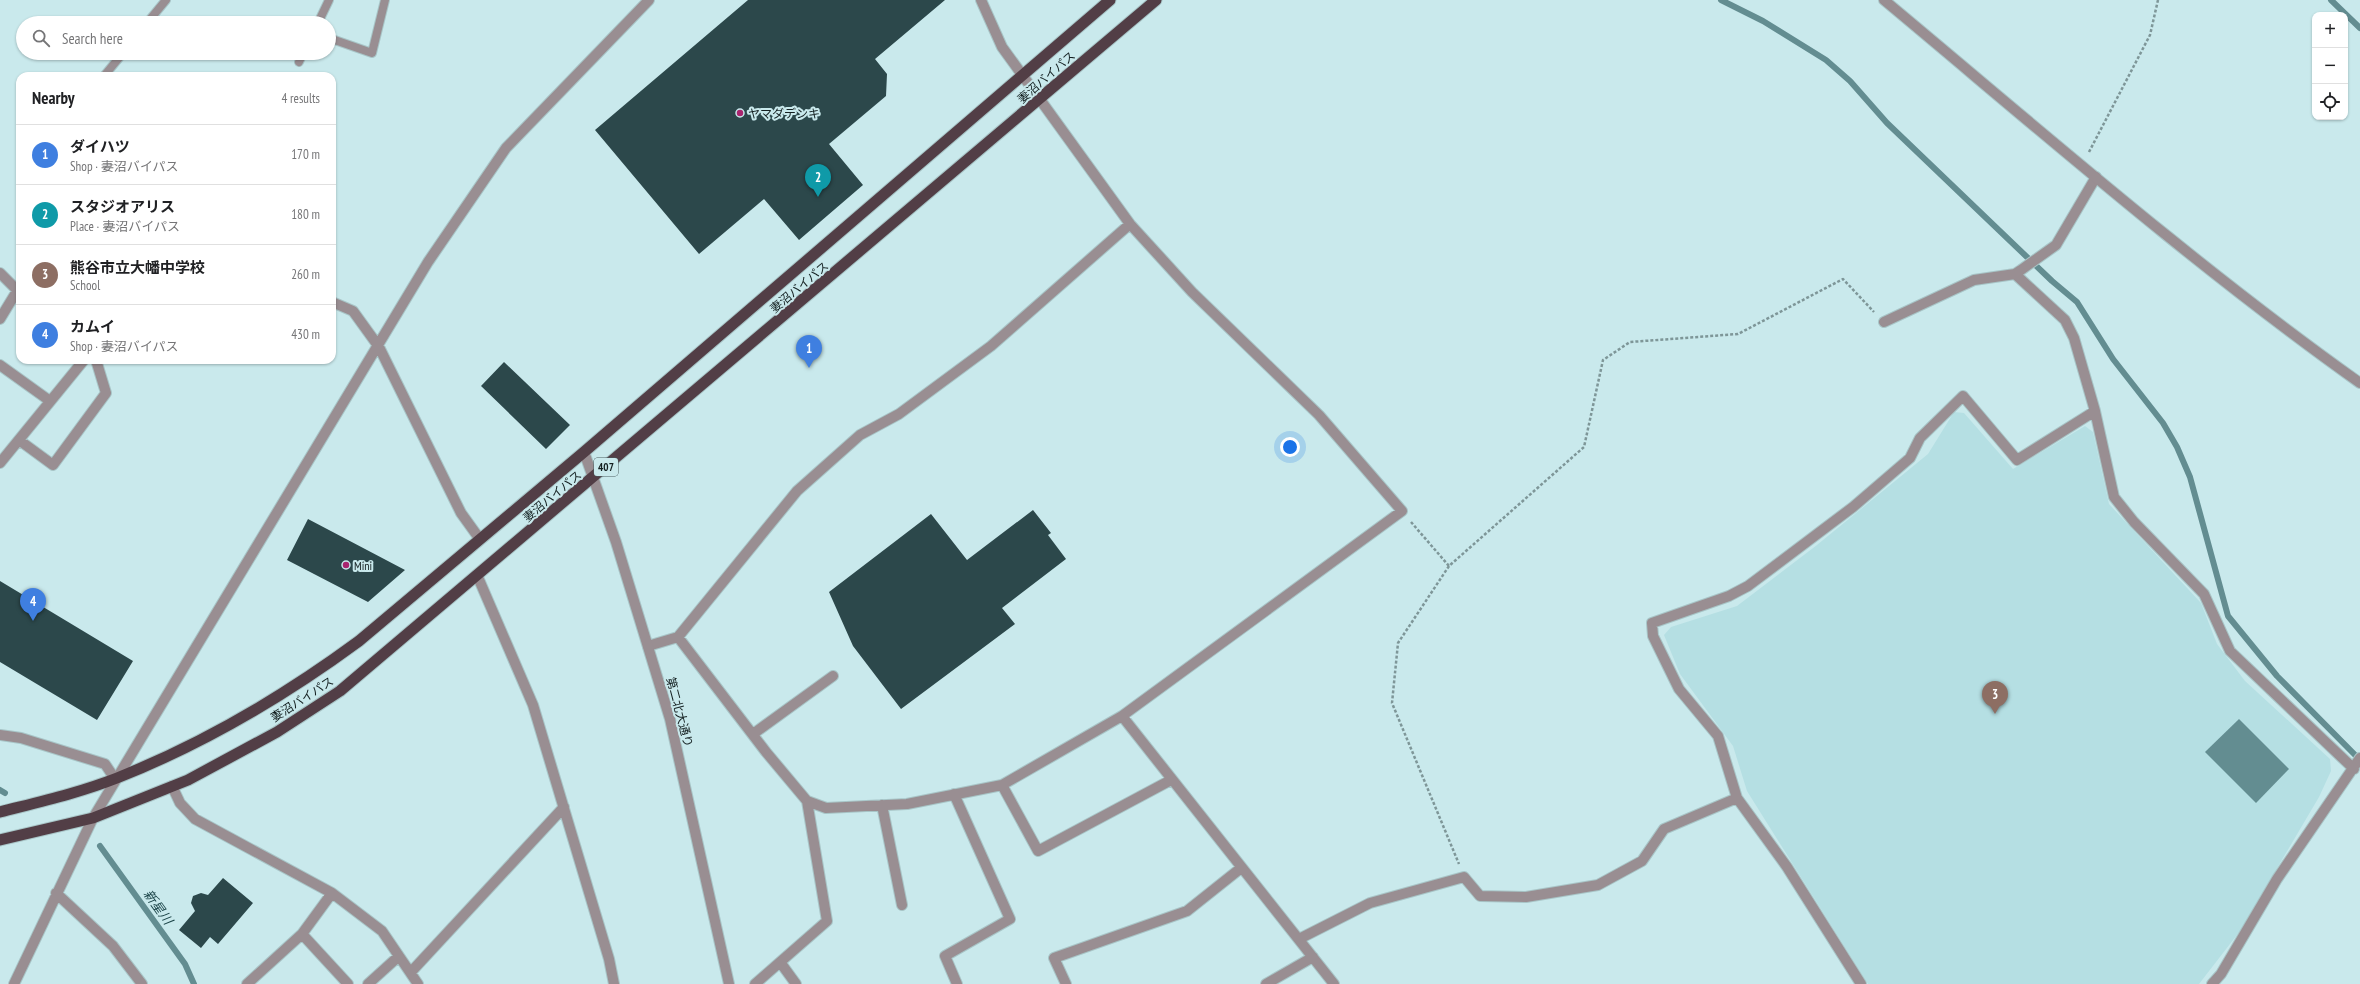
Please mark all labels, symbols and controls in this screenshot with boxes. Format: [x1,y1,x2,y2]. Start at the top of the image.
map controls [2312,12,2348,120]
button: + [2312,12,2348,48]
search box [16,16,336,60]
icon: search [30,27,52,49]
text: Search here [62,29,123,48]
street label: 妻沼バイパス [1014,48,1078,106]
button: − [2312,48,2348,84]
button: locate [2312,84,2348,120]
text: Nearby [32,87,75,109]
text: 4 results [281,90,320,107]
place label: ヤマダデンキ [748,106,820,121]
marker: ヤマダデンキ [735,108,745,118]
text: ダイハツ [70,137,130,156]
text: 1 [42,146,48,163]
text: 170 m [291,146,320,163]
text: Shop · 妻沼バイパス [70,158,179,175]
pin: 2 [805,164,831,197]
text: スタジオアリス [70,197,175,216]
text: 2 [42,206,48,223]
text: 180 m [291,206,320,223]
text: Place · 妻沼バイパス [70,218,180,235]
text: 熊谷市立大幡中学校 [70,258,205,277]
street label: 妻沼バイパス [767,258,831,316]
text: 3 [42,266,48,283]
text: 260 m [291,266,320,283]
text: School [70,277,100,294]
text: カムイ [70,317,115,336]
text: 4 [42,326,48,343]
text: 430 m [291,326,320,343]
pin: 1 [796,335,822,368]
text: Shop · 妻沼バイパス [70,338,179,355]
your location [1280,437,1300,457]
road number: 407 [594,458,618,476]
street label: 妻沼バイパス [520,467,584,525]
place label: Mini [354,558,372,573]
marker: Mini [341,560,351,570]
pin: 4 [20,588,46,621]
street label: 妻沼バイパス [268,673,336,725]
street label: 第二北大通り [663,675,697,749]
pin: 3 [1982,681,2008,714]
water label: 新星川 [140,886,178,929]

